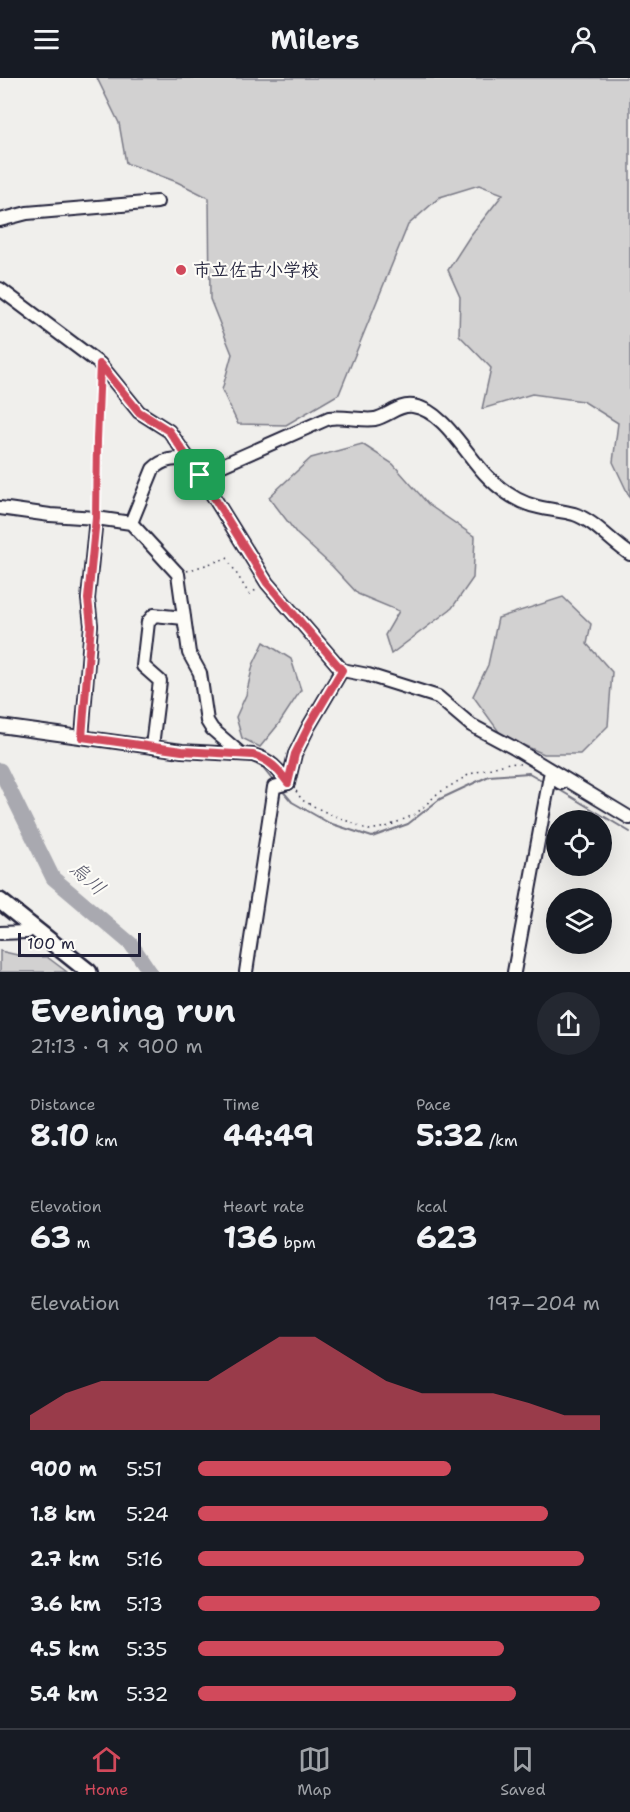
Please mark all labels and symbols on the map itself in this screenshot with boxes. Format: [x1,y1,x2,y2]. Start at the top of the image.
place label: 市立佐古小学校 [193,258,319,282]
marker: 市立佐古小学校 [174,263,188,277]
pin [174,449,225,500]
water label: 烏川 [64,855,112,901]
scale bar [18,930,141,958]

